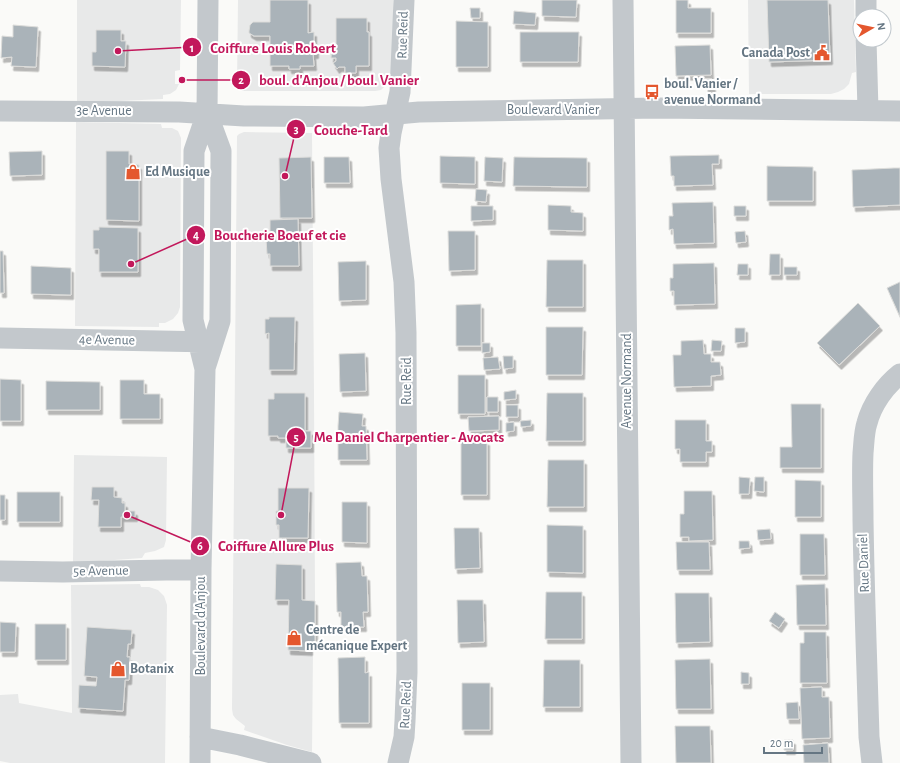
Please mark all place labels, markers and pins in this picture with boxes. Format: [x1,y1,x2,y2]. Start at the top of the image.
callout: Coiffure Louis Robert [182,34,343,61]
public building icon: Canada Post [813,44,831,62]
place label: Canada Post [741,46,810,60]
callout: boul. d'Anjou / boul. Vanier [231,67,427,94]
place label: boul. Vanier / avenue Normand [664,77,761,107]
bus stop icon: boul. Vanier / avenue Normand [643,83,661,101]
callout: Couche-Tard [286,116,396,143]
shop icon: Ed Musique [124,163,142,181]
place label: Ed Musique [145,165,210,179]
callout: Boucherie Boeuf et cie [186,221,354,248]
callout: Me Daniel Charpentier - Avocats [286,423,512,450]
callout: Coiffure Allure Plus [190,532,342,559]
place label: Centre de mécanique Expert [306,623,408,653]
shop icon: Centre de mécanique Expert [285,629,303,647]
shop icon: Botanix [109,660,127,678]
place label: Botanix [130,662,174,676]

